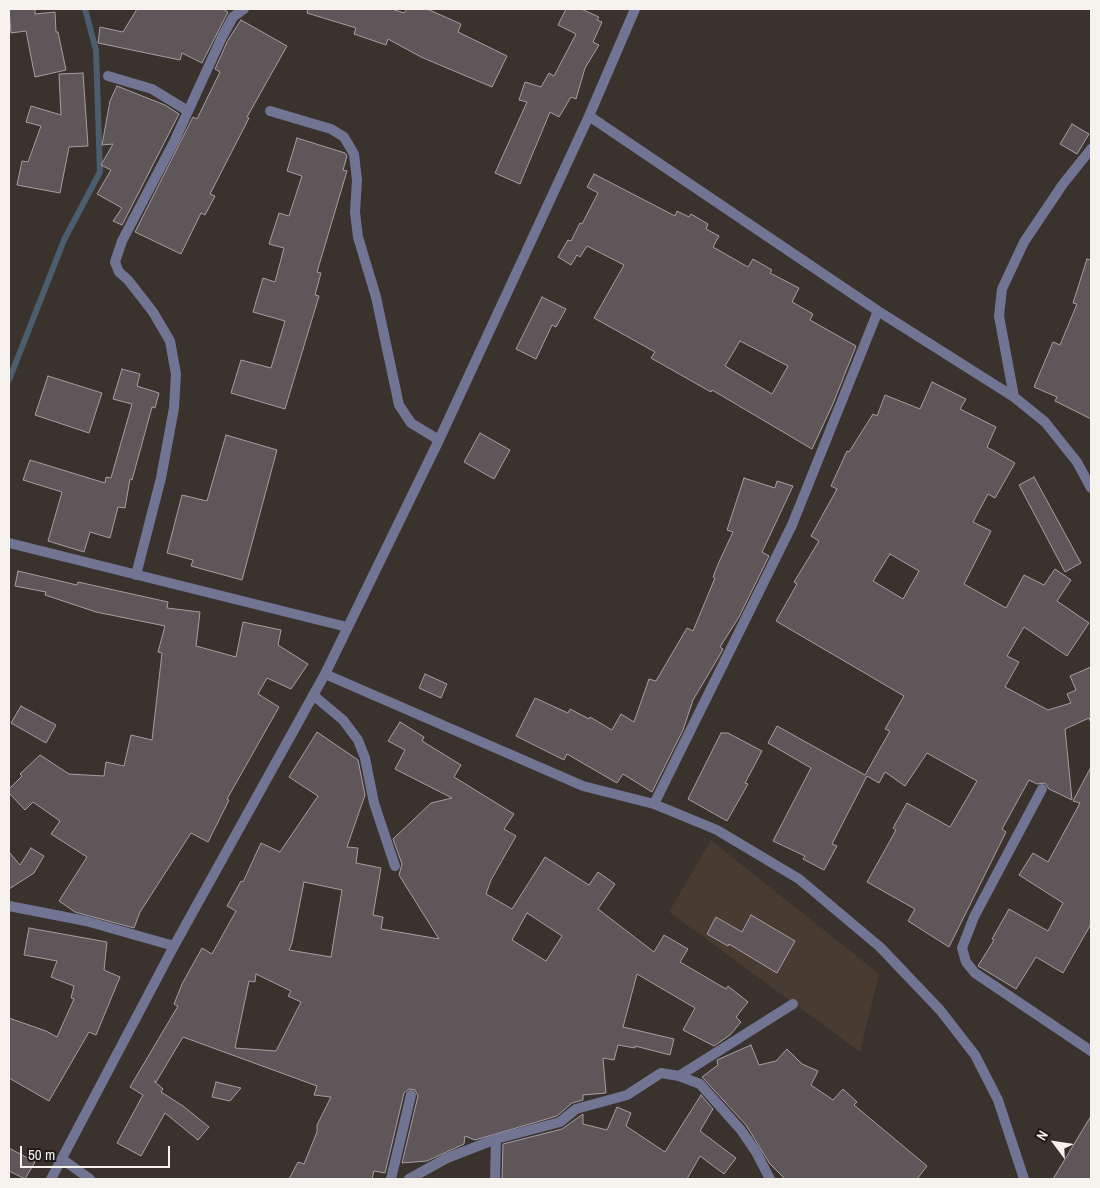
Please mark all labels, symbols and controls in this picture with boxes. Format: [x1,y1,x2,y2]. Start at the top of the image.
north arrow [1030,1118,1080,1168]
text: N [1032,1127,1052,1143]
scale bar [22,1136,172,1168]
text: 50 m [28,1144,55,1165]

